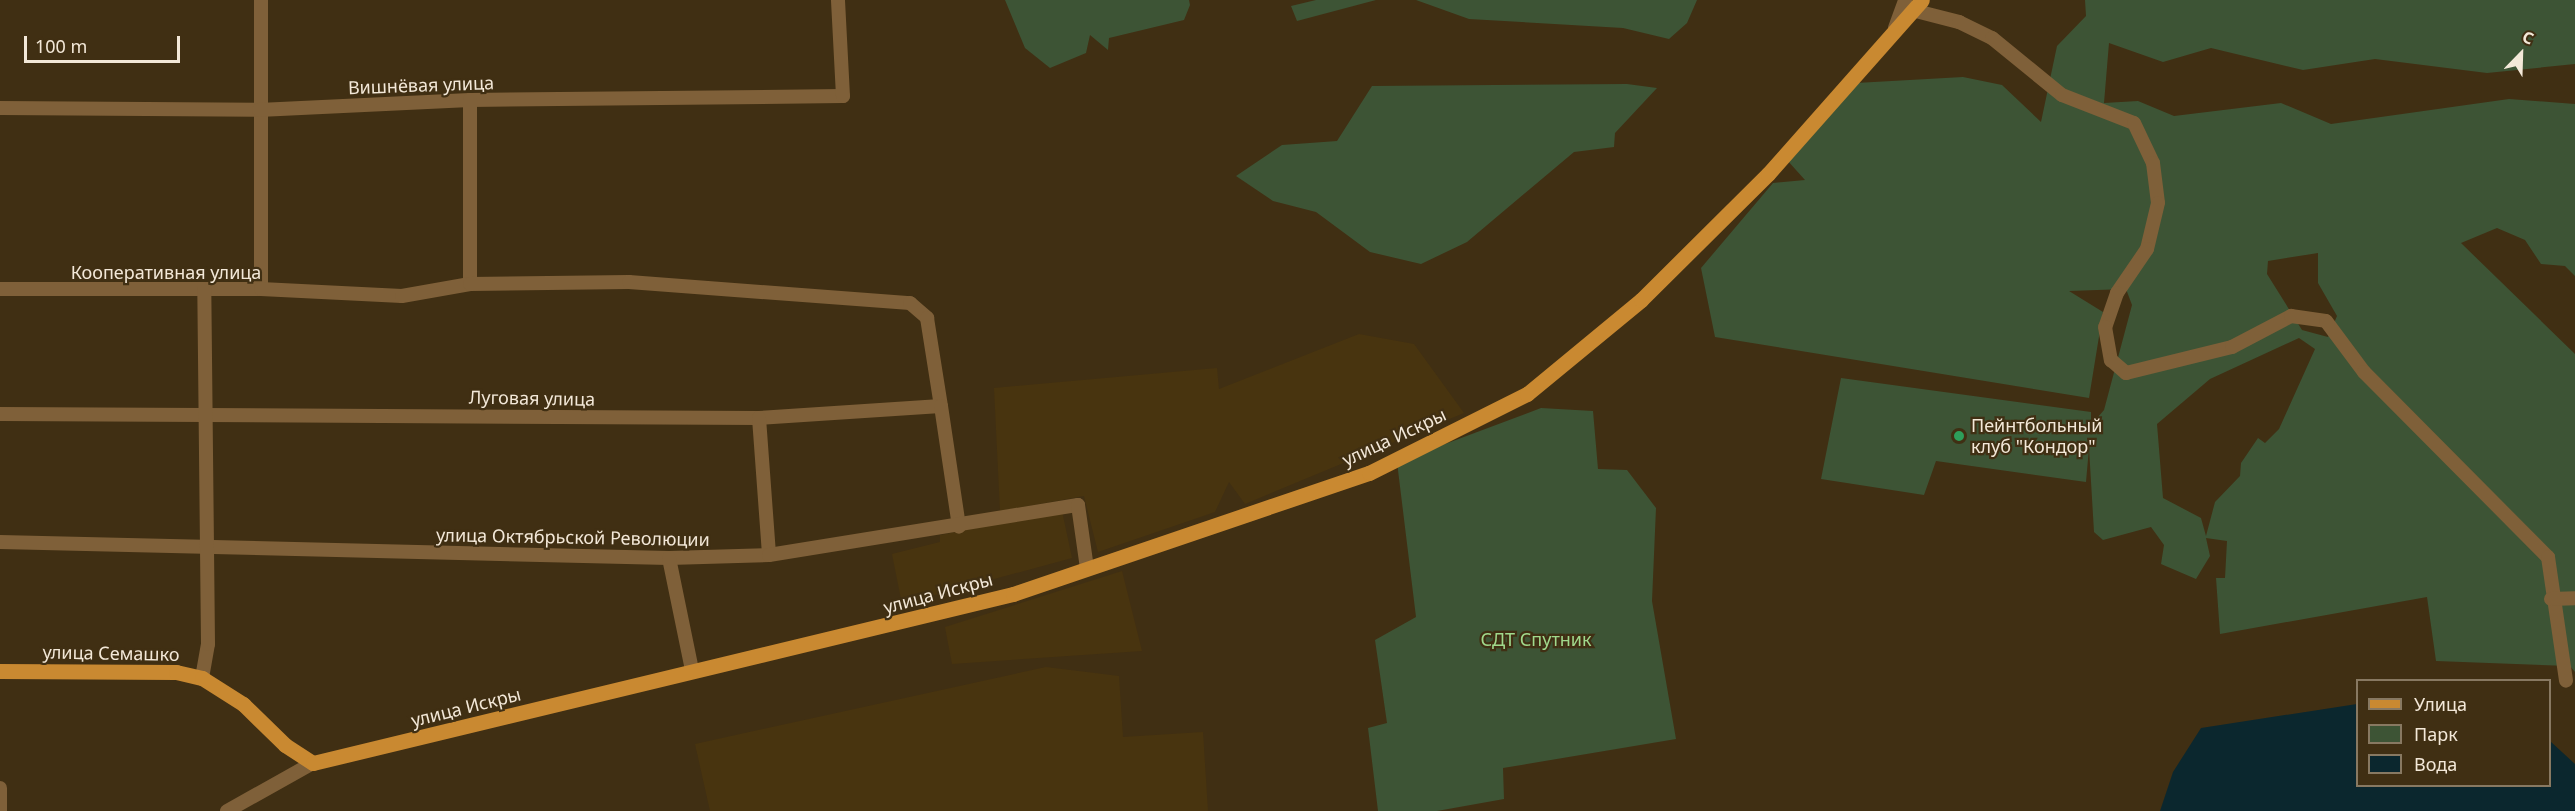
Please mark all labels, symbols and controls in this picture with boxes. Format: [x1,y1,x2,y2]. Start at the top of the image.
scale bar [27,24,183,62]
north arrow [2491,24,2551,84]
text: С [2519,25,2537,50]
text: 100 m [35,34,87,58]
street label: Вишнёвая улица [348,72,494,98]
street label: Кооперативная улица [71,261,261,283]
street label: Луговая улица [469,386,595,410]
street label: улица Искры [1339,403,1449,471]
place label: Пейнтбольный клуб "Кондор" [1971,415,2102,458]
marker: Пейнтбольный клуб "Кондор" [1952,429,1966,443]
street label: улица Октябрьской Революции [436,524,710,550]
street label: улица Искры [881,568,995,618]
park label: СДТ Спутник [1480,628,1592,650]
street label: улица Семашко [42,641,180,665]
legend [2356,679,2551,787]
street label: улица Искры [409,683,523,731]
text: Улица [2414,692,2467,716]
text: Парк [2414,722,2458,746]
text: Вода [2414,752,2457,776]

